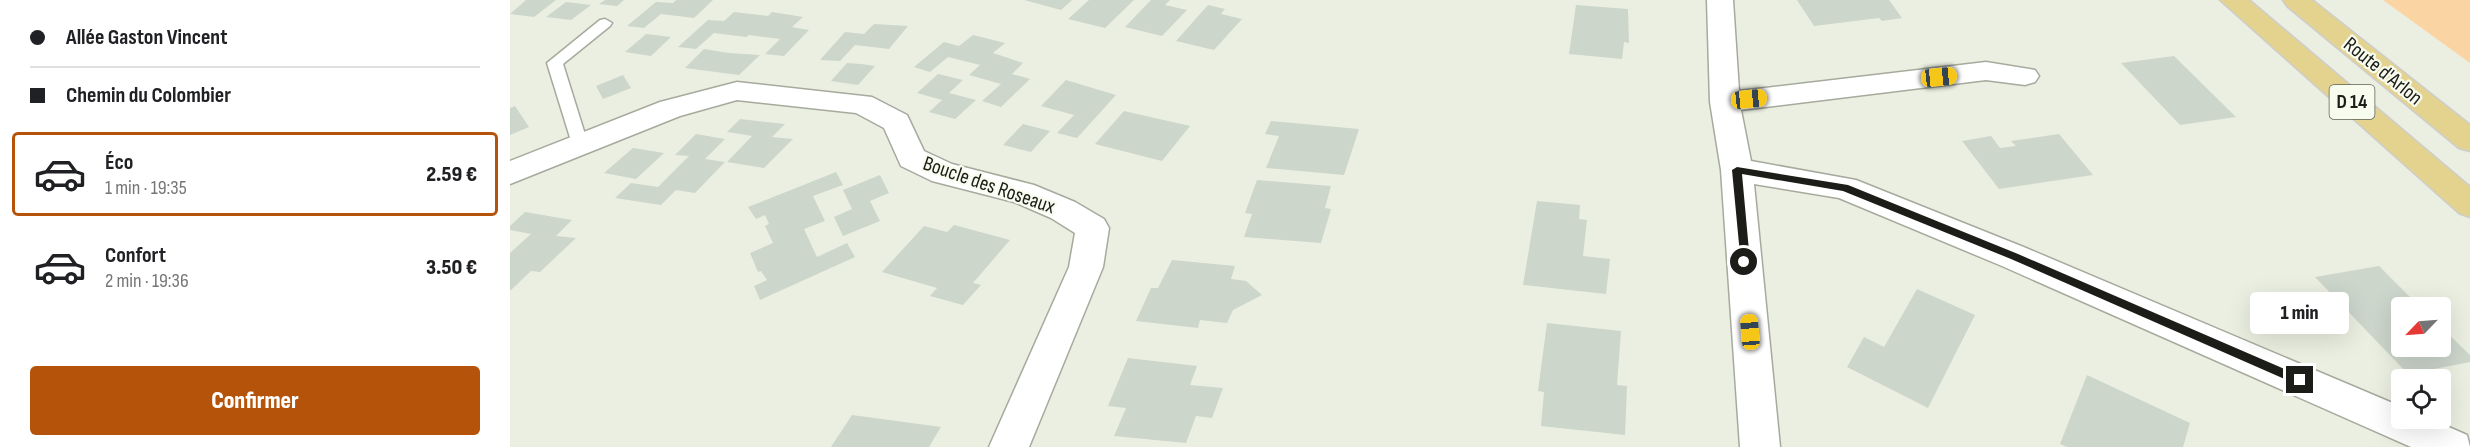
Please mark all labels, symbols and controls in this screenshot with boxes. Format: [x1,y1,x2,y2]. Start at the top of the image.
text: Allée Gaston Vincent [66,24,228,51]
street label: Route d'Arlon [2339,32,2427,110]
car [1920,66,1958,88]
text: Chemin du Colombier [66,82,231,109]
road number: D 14 [2330,85,2374,119]
car [1730,88,1768,110]
icon: car [33,147,87,201]
text: Éco [105,149,133,176]
street label: Boucle des Roseaux [920,151,1058,219]
text: 2.59 € [426,161,477,188]
text: 1 min · 19:35 [105,176,187,200]
icon: car [33,240,87,294]
text: Confort [105,242,166,269]
route start [1730,248,1757,275]
text: 3.50 € [426,254,477,281]
text: 2 min · 19:36 [105,269,189,293]
callout: 1 min [2250,293,2350,335]
north arrow [2391,297,2451,357]
map controls [2391,297,2451,429]
text: 1 min [2280,301,2319,325]
car [1739,313,1761,351]
button: Confirmer [30,366,480,435]
route end [2286,366,2313,393]
button: locate [2391,369,2451,429]

